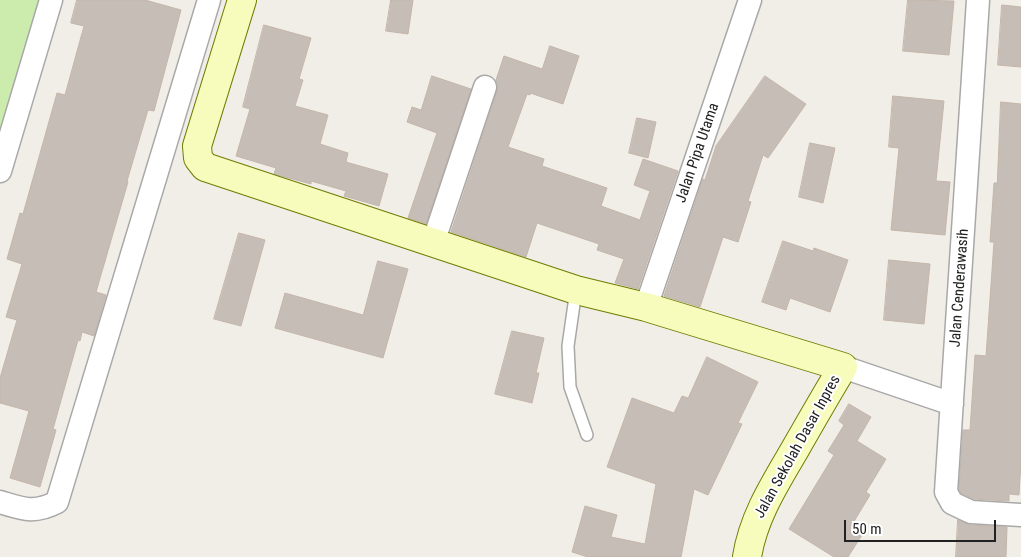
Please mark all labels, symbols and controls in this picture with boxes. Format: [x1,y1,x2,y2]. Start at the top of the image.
street label: Jalan Pipa Utama [673,101,723,205]
street label: Jalan Cenderawasih [947,228,973,348]
street label: Jalan Sekolah Dasar Inpres [751,372,845,522]
scale bar [846,510,998,542]
text: 50 m [852,520,882,538]

